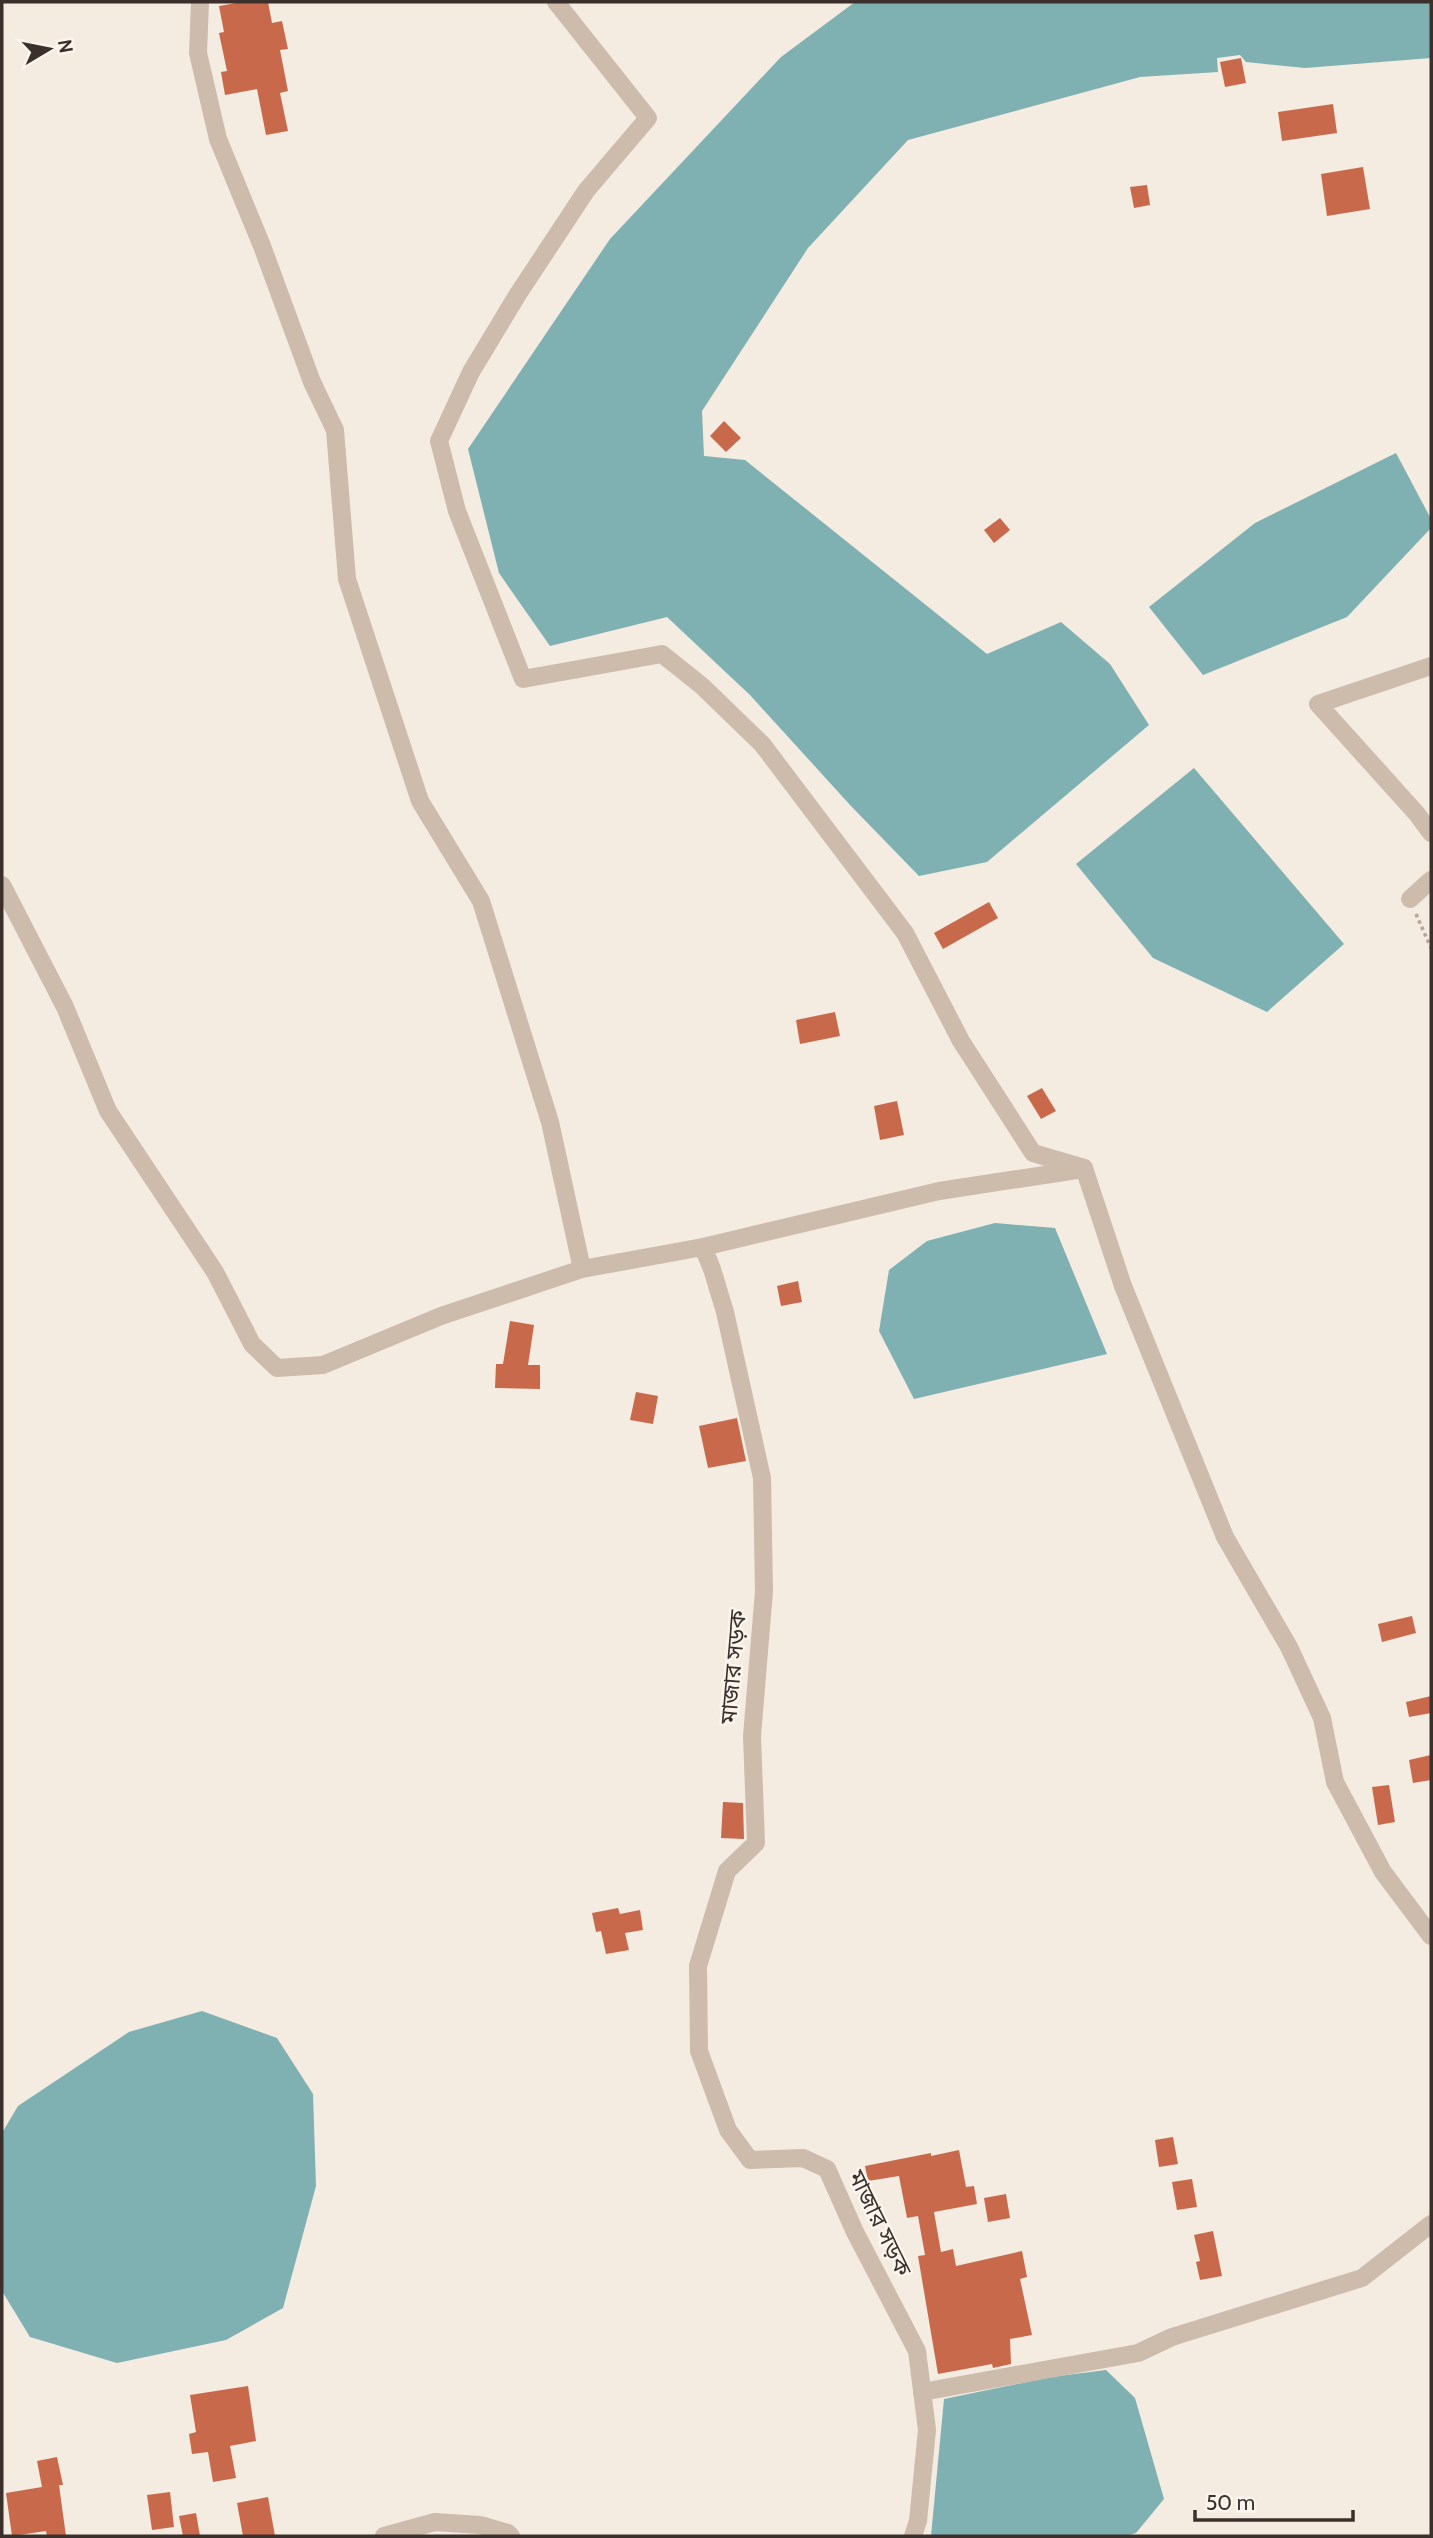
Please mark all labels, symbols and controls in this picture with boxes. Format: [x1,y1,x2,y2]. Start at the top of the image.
north arrow [14,14,84,84]
text: N [53,38,78,55]
street label: মাজার সড়ক [714,1608,752,1726]
street label: মাজার সড়ক [842,2165,918,2281]
scale bar [1195,2478,1352,2522]
text: 50 m [1206,2490,1255,2515]

